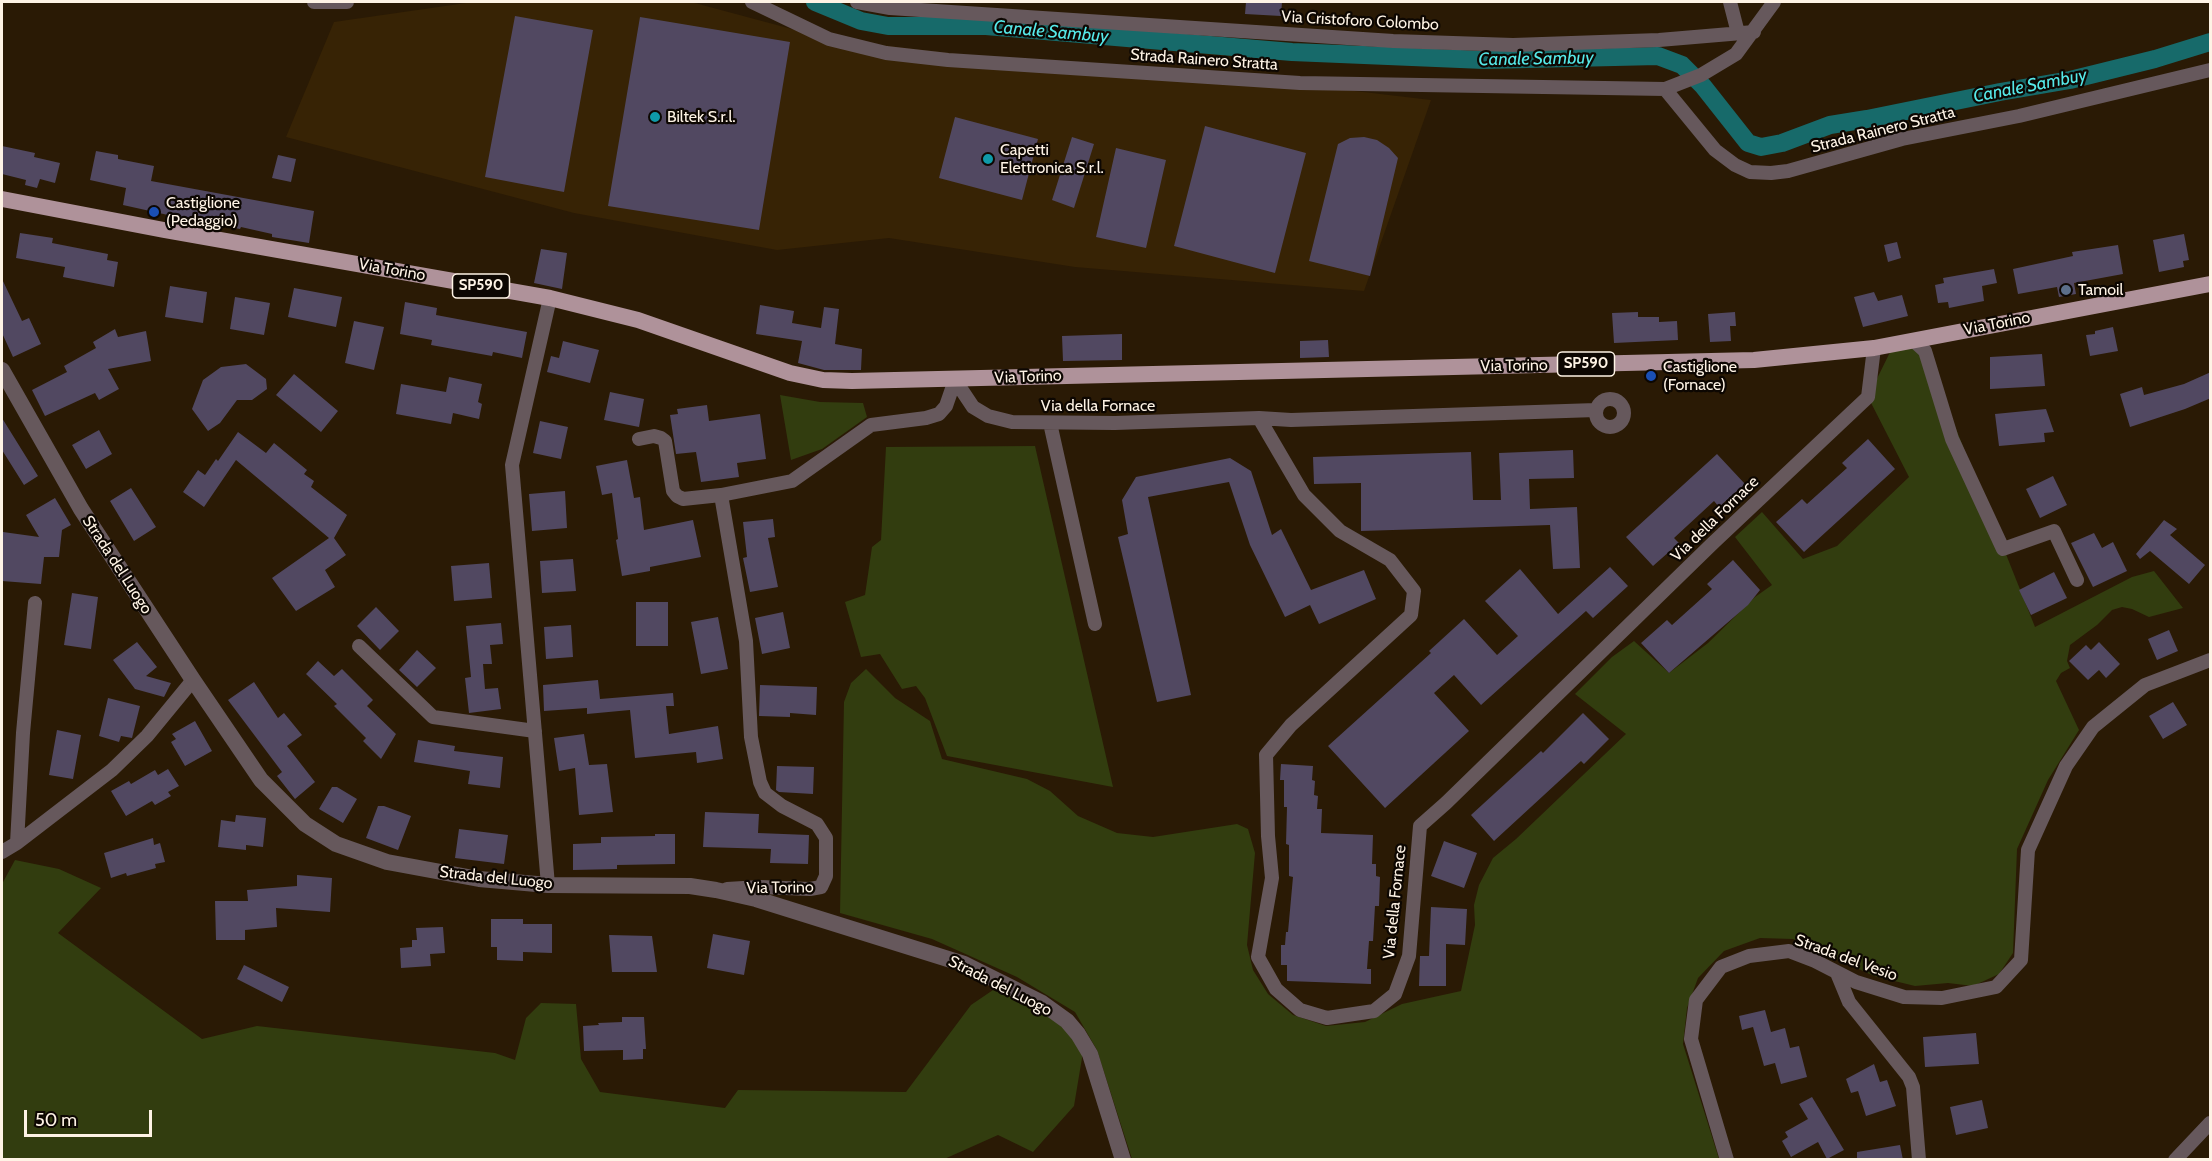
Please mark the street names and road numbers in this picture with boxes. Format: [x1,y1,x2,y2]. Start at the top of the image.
street label: Via Cristoforo Colombo [1281,7,1439,35]
street label: Strada Rainero Stratta [1130,45,1278,75]
street label: Strada Rainero Stratta [1809,103,1957,157]
street label: Via Torino [357,255,427,285]
road number: SP590 [452,274,510,298]
street label: Via Torino [1962,308,2032,340]
road number: SP590 [1558,352,1614,376]
street label: Via Torino [1480,356,1548,376]
street label: Via Torino [994,366,1062,388]
street label: Via della Fornace [1041,396,1155,416]
street label: Via della Fornace [1667,472,1763,566]
street label: Strada del Luogo [78,512,156,618]
street label: Via della Fornace [1379,844,1411,960]
street label: Strada del Luogo [439,863,553,893]
street label: Via Torino [746,878,814,898]
street label: Strada del Vesio [1792,931,1900,985]
street label: Strada del Luogo [945,952,1055,1020]

